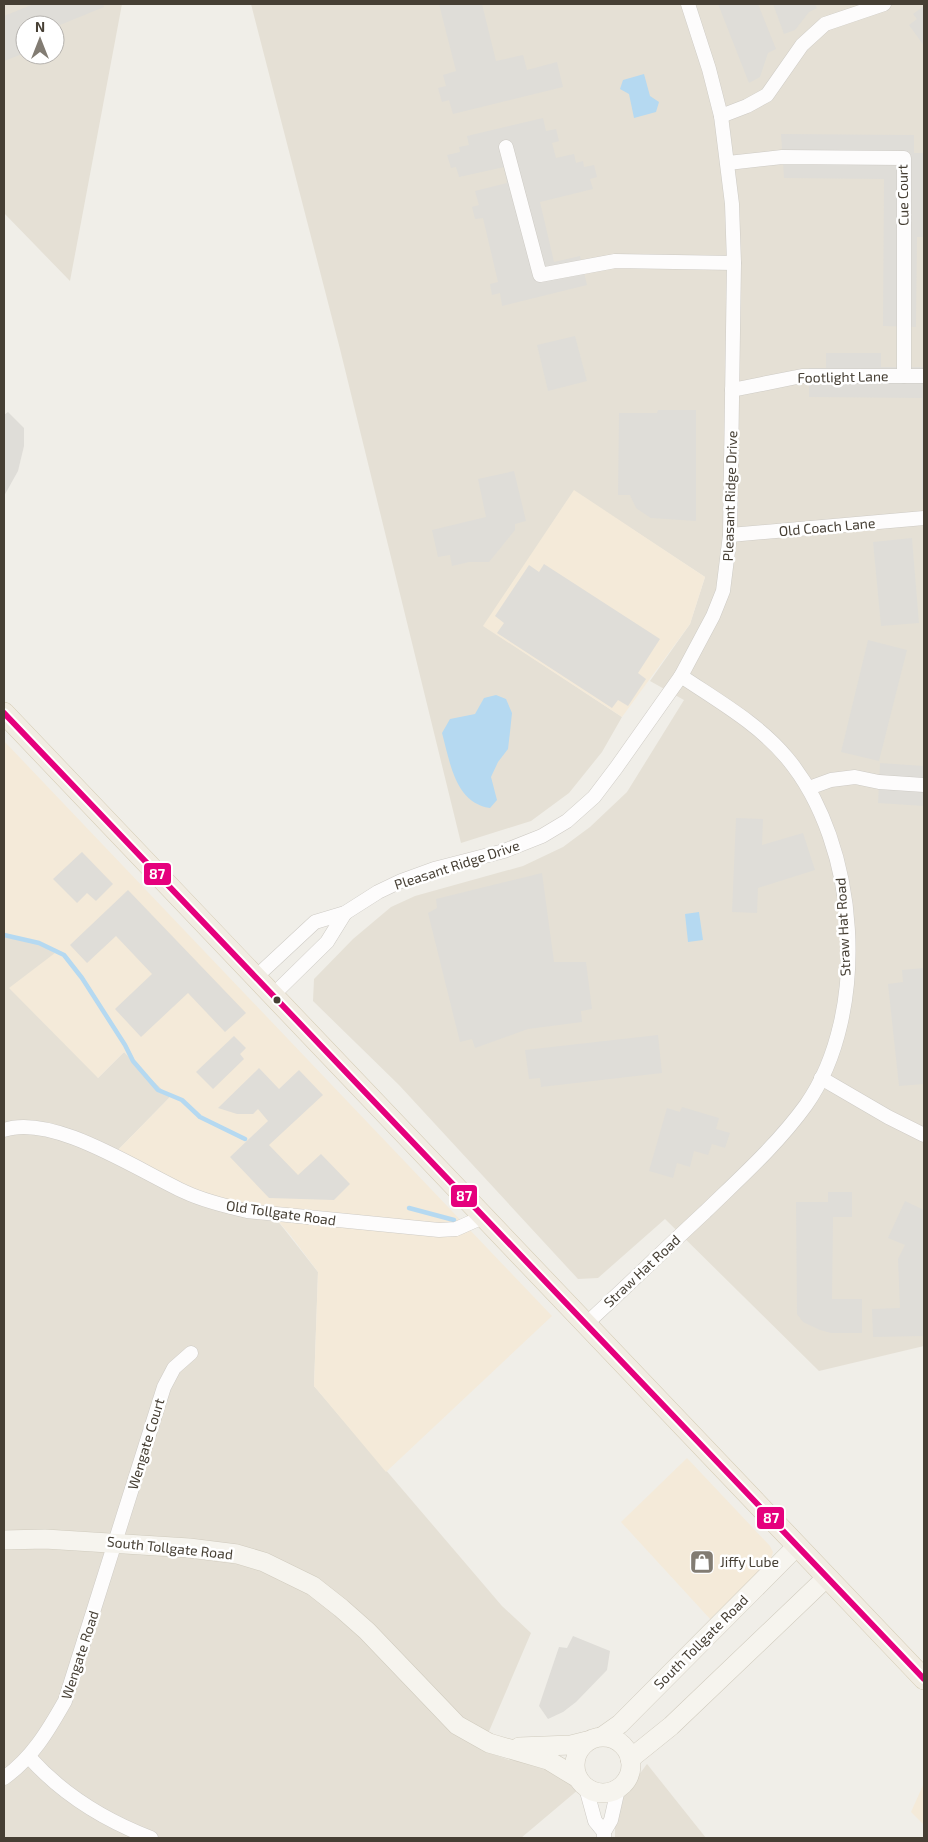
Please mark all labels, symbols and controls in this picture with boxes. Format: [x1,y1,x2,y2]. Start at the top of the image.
north arrow [15,15,65,65]
text: N [35,18,45,35]
street label: Cue Court [893,164,912,226]
street label: Footlight Lane [797,367,889,386]
street label: Pleasant Ridge Drive [719,430,740,562]
street label: Old Coach Lane [778,514,876,539]
street label: Pleasant Ridge Drive [392,836,522,893]
line badge: 87 [143,862,172,886]
text: 87 [149,865,166,882]
street label: Straw Hat Road [831,877,854,977]
unlabelled marker [272,995,282,1005]
line badge: 87 [450,1184,478,1208]
text: 87 [456,1187,473,1204]
street label: Old Tollgate Road [225,1196,337,1229]
street label: Straw Hat Road [600,1231,683,1310]
street label: Wengate Court [124,1396,168,1492]
line badge: 87 [756,1506,785,1530]
text: 87 [763,1509,780,1526]
street label: South Tollgate Road [106,1532,234,1563]
shop icon: Jiffy Lube [689,1549,715,1575]
place label: Jiffy Lube [720,1553,779,1570]
street label: South Tollgate Road [650,1591,751,1692]
street label: Wengate Road [57,1608,102,1701]

